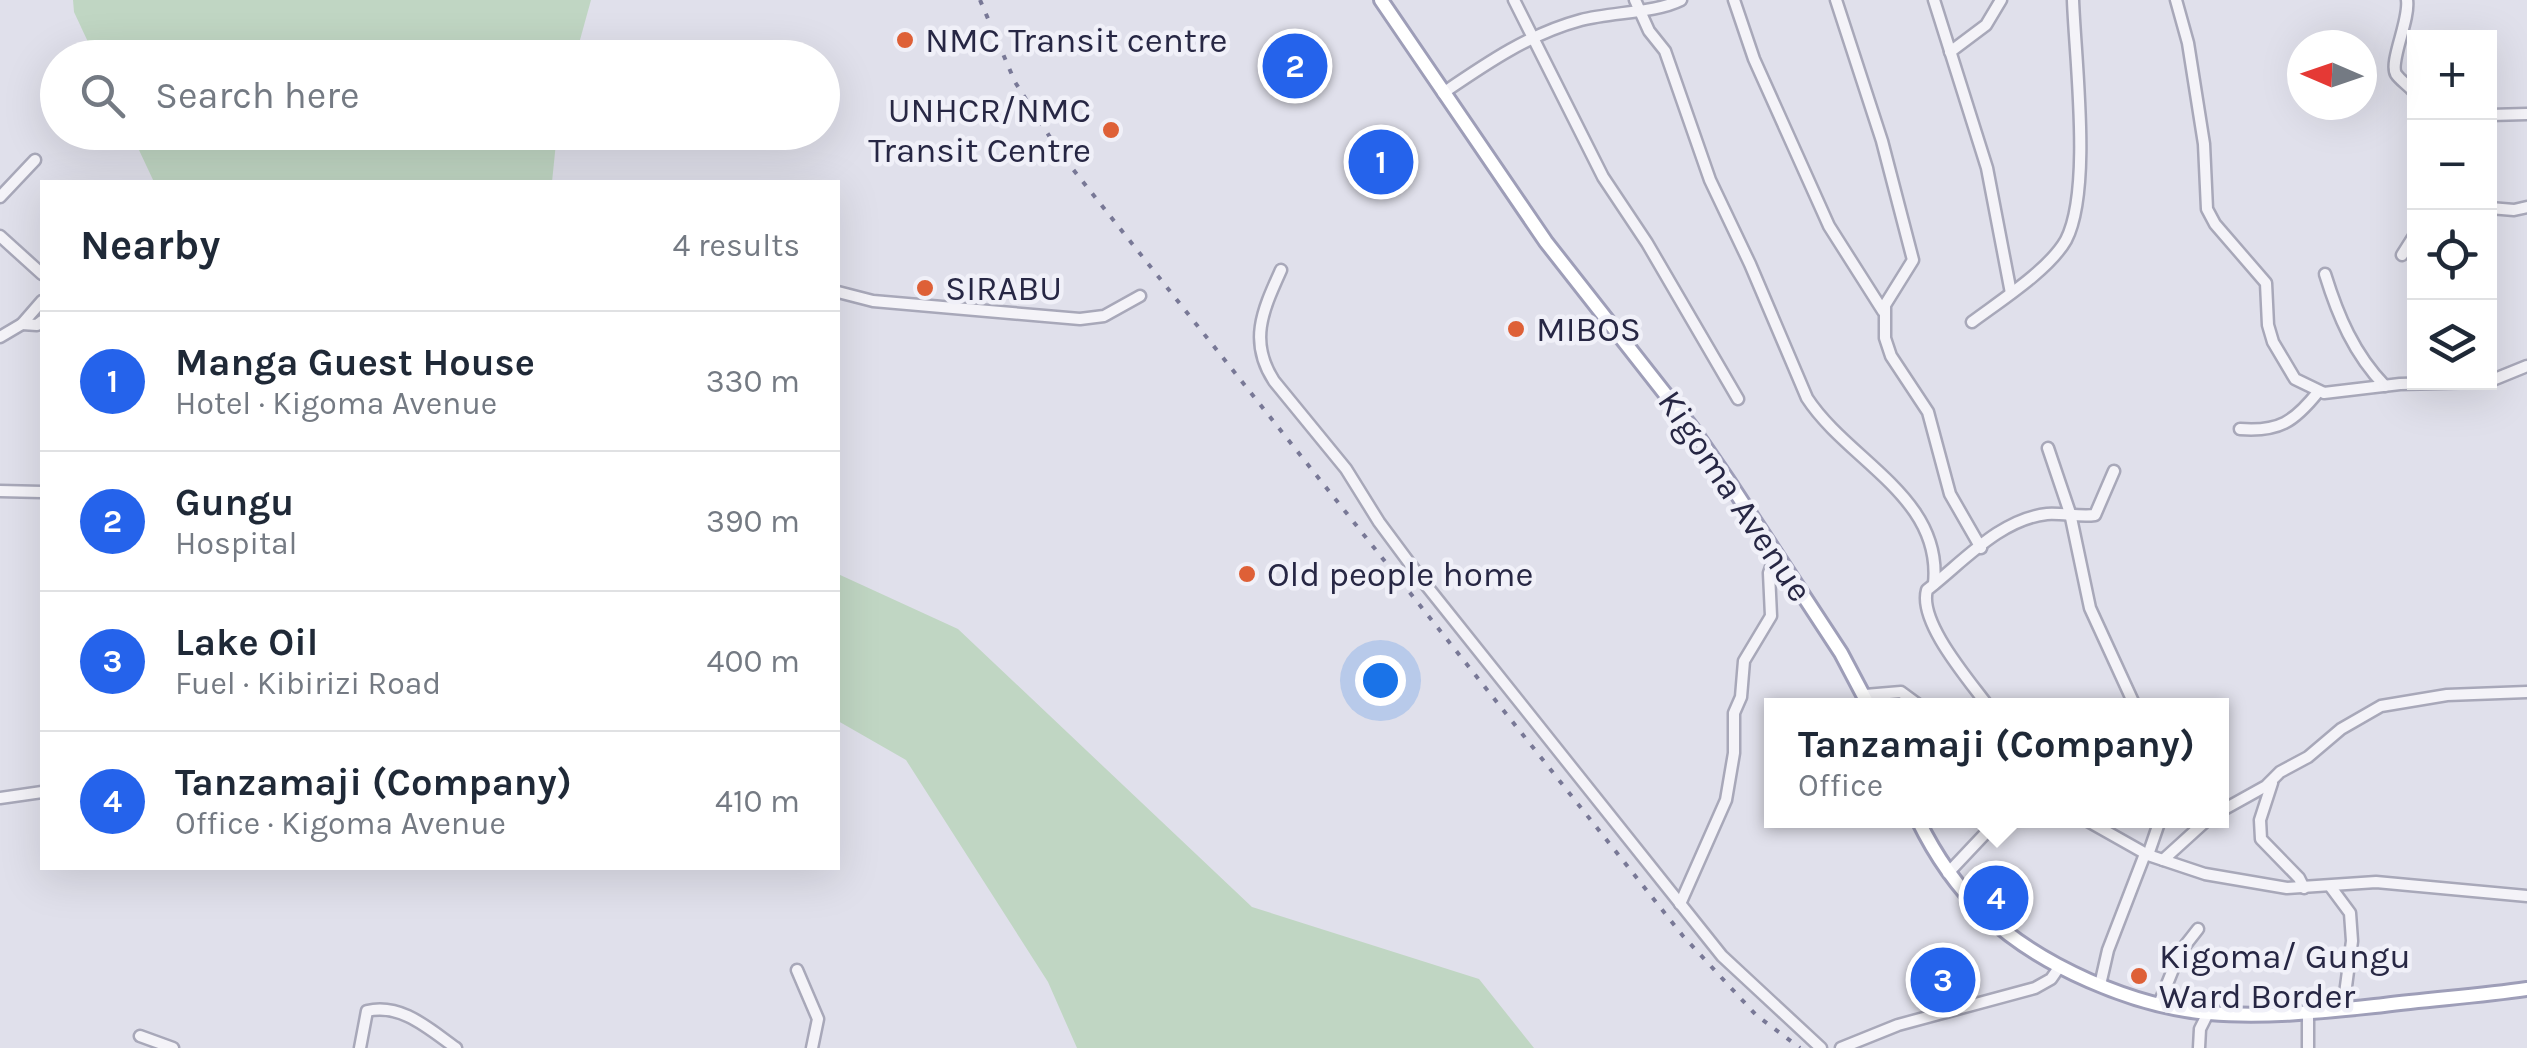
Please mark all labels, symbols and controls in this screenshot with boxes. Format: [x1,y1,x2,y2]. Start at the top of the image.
place label: NMC Transit centre [925,20,1228,61]
pin: 2 [1262,28,1328,104]
marker: NMC Transit centre [894,29,916,51]
north arrow [2287,30,2377,120]
map controls [2407,30,2497,390]
button: + [2407,30,2497,120]
search box [40,40,840,150]
icon: search [75,68,130,123]
text: Search here [155,73,359,118]
place label: UNHCR/NMC Transit Centre [868,90,1091,171]
marker: UNHCR/NMC Transit Centre [1100,119,1122,141]
button: − [2407,120,2497,210]
pin: 1 [1348,124,1414,200]
button: locate [2407,210,2497,300]
text: Nearby [80,220,220,270]
text: 4 results [673,227,800,264]
place label: SIRABU [945,268,1062,309]
marker: SIRABU [914,277,936,299]
button: layers [2407,300,2497,390]
place label: MIBOS [1536,309,1641,350]
marker: MIBOS [1505,318,1527,340]
text: Manga Guest House [175,340,535,385]
text: 1 [107,363,118,400]
text: 330 m [706,363,800,400]
street label: Kigoma Avenue [1649,383,1821,609]
text: Hotel · Kigoma Avenue [175,385,497,422]
text: Gungu [175,480,294,525]
text: 2 [103,503,122,540]
text: 390 m [706,503,800,540]
text: Hospital [175,525,298,562]
place label: Old people home [1267,554,1534,595]
marker: Old people home [1236,563,1258,585]
text: Lake Oil [175,620,318,665]
text: 3 [103,643,122,680]
text: 400 m [707,643,800,680]
your location [1355,655,1406,706]
text: Fuel · Kibirizi Road [175,665,441,702]
popup [1764,698,2229,828]
text: Tanzamaji (Company) [1798,722,2195,767]
text: Tanzamaji (Company) [175,760,572,805]
text: Office [1798,767,1883,804]
text: 4 [103,783,122,820]
text: 410 m [715,783,800,820]
text: Office · Kigoma Avenue [175,805,506,842]
pin: 4 [1964,860,2028,936]
place label: Kigoma/ Gungu Ward Border [2159,936,2411,1017]
pin: 3 [1910,942,1976,1018]
marker: Kigoma/ Gungu Ward Border [2128,965,2150,987]

